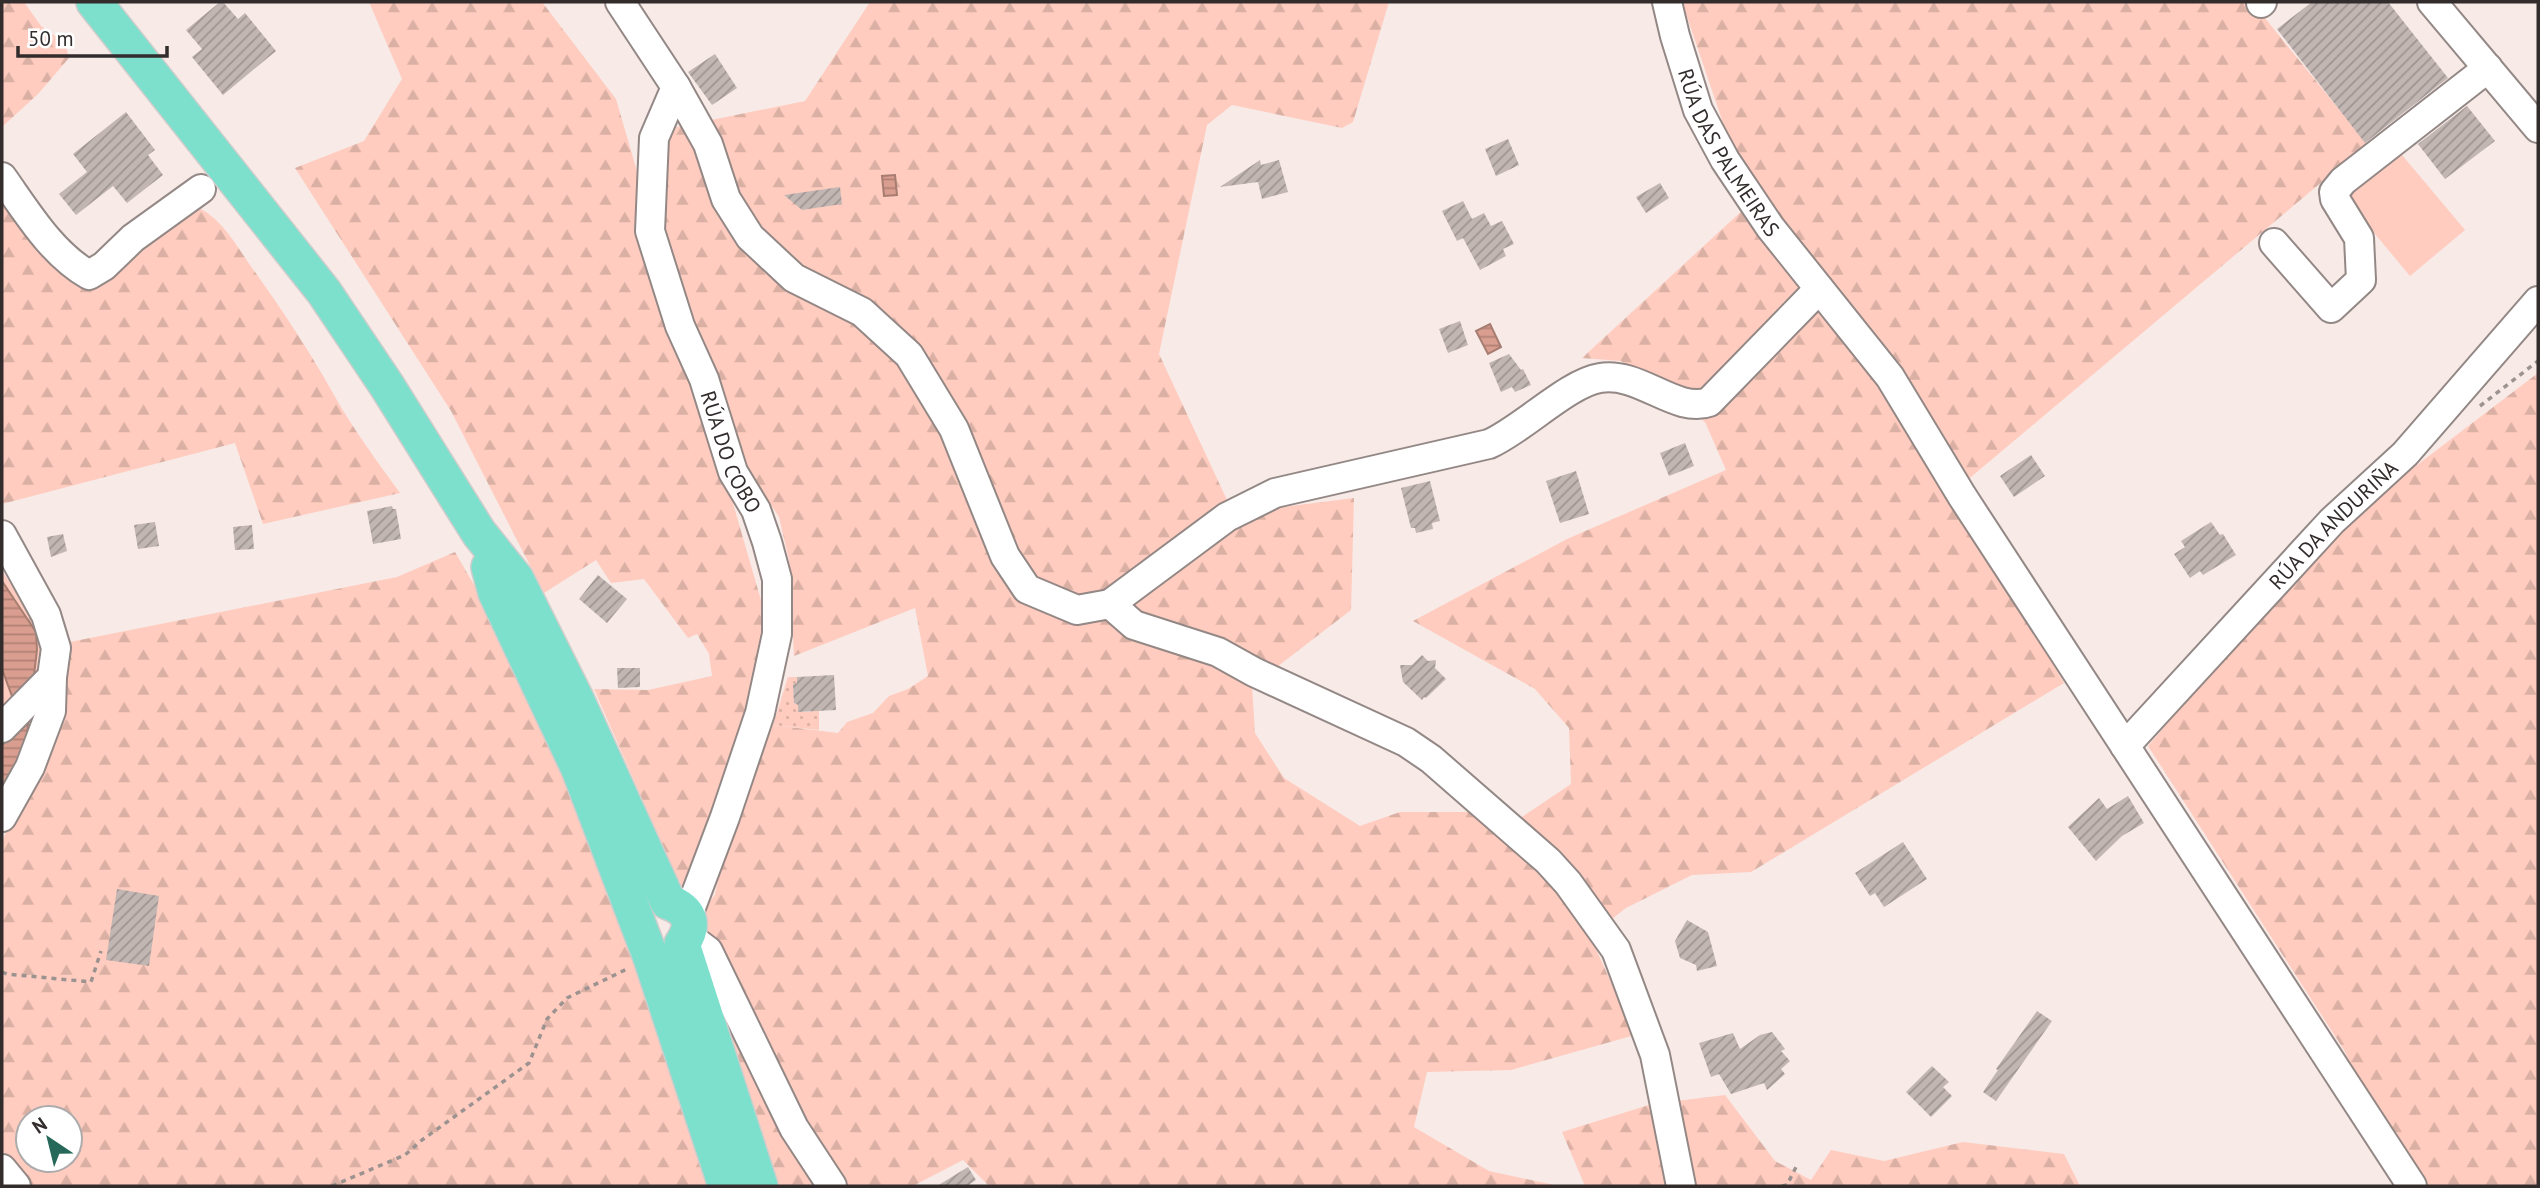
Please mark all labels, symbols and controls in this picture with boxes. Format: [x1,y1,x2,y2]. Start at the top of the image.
scale bar [18,14,166,58]
text: 50 m [28,25,74,52]
street label: RÚA DAS PALMEIRAS [1672,65,1786,242]
street label: RÚA DO COBO [695,387,768,518]
street label: RÚA DA ANDURIÑA [2263,454,2404,595]
north arrow [14,1104,84,1174]
text: N [27,1112,51,1138]

